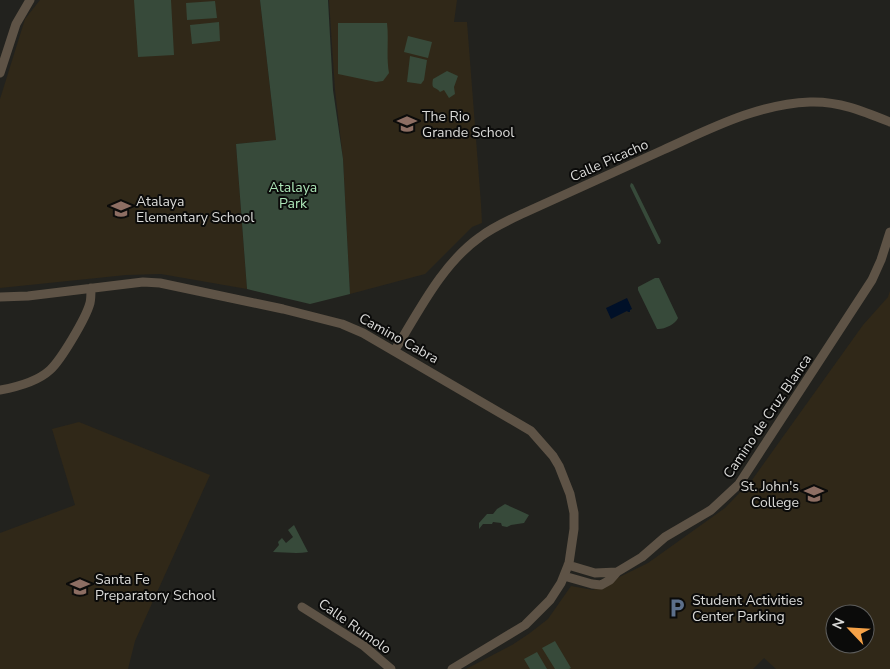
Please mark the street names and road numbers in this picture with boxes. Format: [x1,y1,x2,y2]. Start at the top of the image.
street label: Calle Picacho [567,135,652,186]
street label: Camino Cabra [356,309,442,368]
street label: Camino de Cruz Blanca [719,351,816,482]
street label: Calle Rumolo [315,594,395,659]

